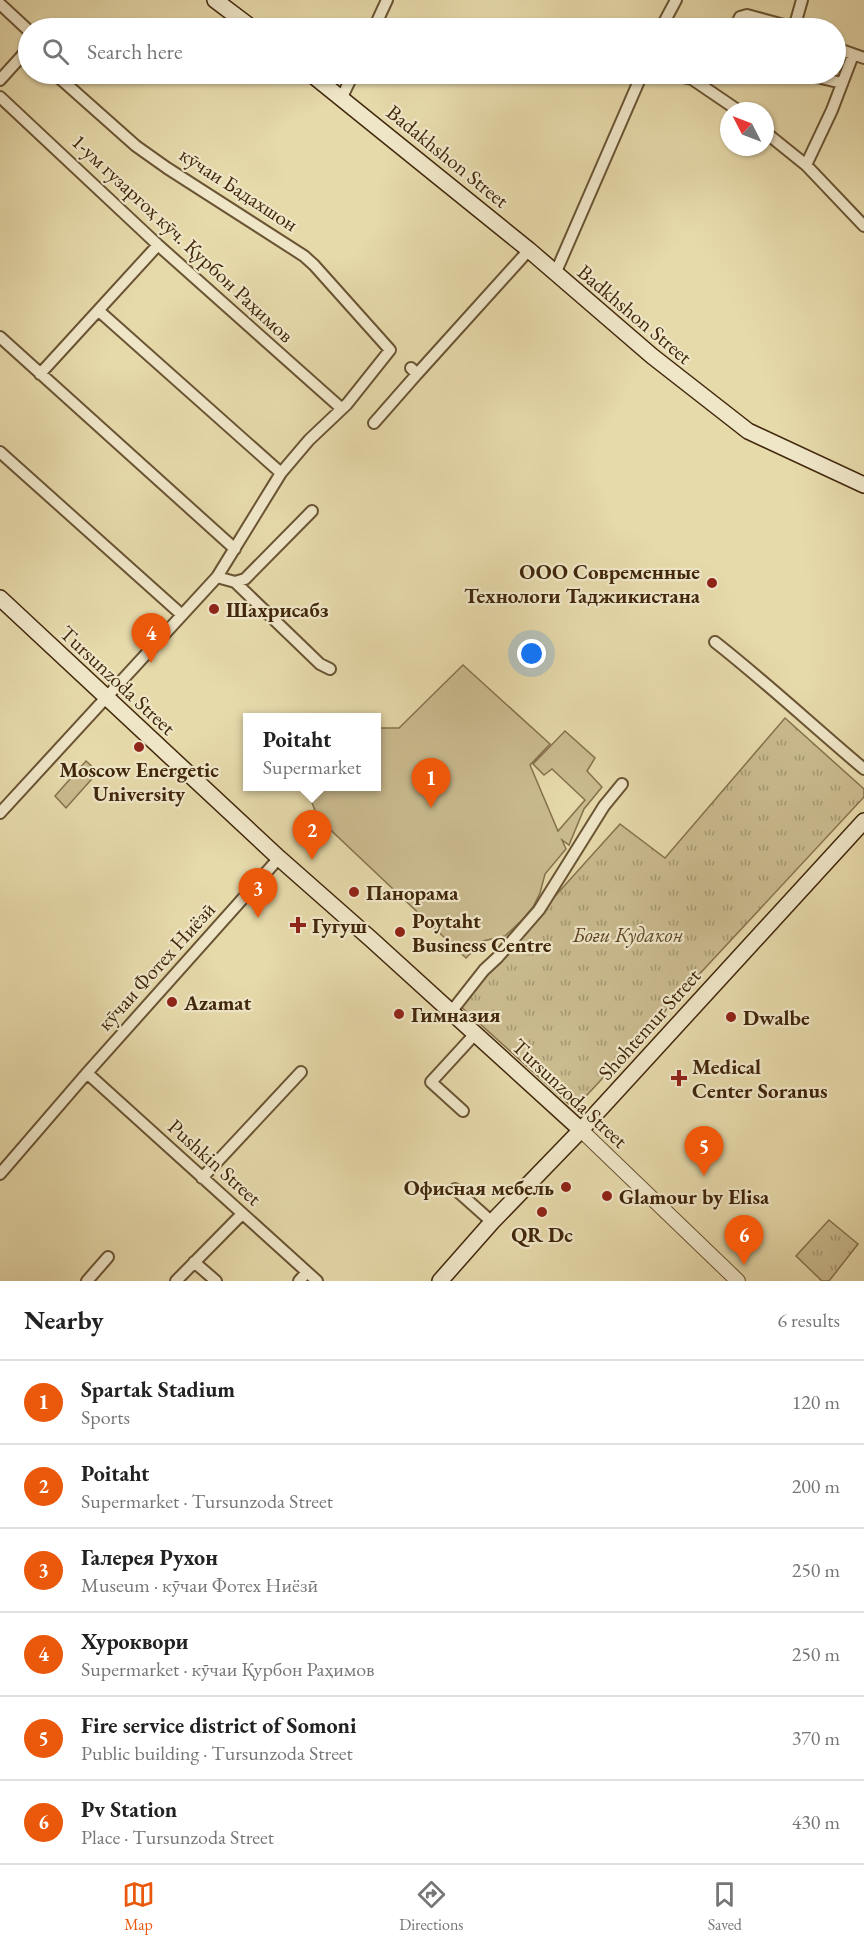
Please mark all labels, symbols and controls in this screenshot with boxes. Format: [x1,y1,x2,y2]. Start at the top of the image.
search box [18,18,846,84]
icon: search [39,35,72,68]
text: Search here [87,37,182,66]
street label: Badakhshon Street [381,98,515,214]
north arrow [720,102,774,156]
street label: 1-ум гузаргоҳ кӯч. Қурбон Раҳимов [66,128,300,348]
street label: кӯчаи Бадахшон [175,141,303,237]
street label: Badkhshon Street [572,258,698,370]
place label: ООО Современные Технологи Таджикистана [464,558,701,609]
marker: ООО Современные Технологи Таджикистана [705,576,719,590]
place label: Шахрисабз [226,596,329,623]
marker: Шахрисабз [207,602,221,616]
pin: 4 [132,614,170,663]
street label: Tursunzoda Street [54,619,182,741]
your location [517,639,546,668]
popup [243,713,381,791]
text: Poitaht [263,725,331,754]
marker: Moscow Energetic University [132,740,146,754]
text: Supermarket [263,754,361,780]
place label: Moscow Energetic University [59,756,219,807]
pin: 1 [412,758,450,808]
pin: 2 [292,810,332,860]
pin: 3 [238,868,278,918]
place label: Панорама [366,879,459,906]
marker: Панорама [347,885,361,899]
street label: кӯчаи Фотех Ниёзӣ [91,896,221,1036]
place label: Poytaht Business Centre [412,907,552,958]
place label: Гугуш [312,912,367,939]
marker: Гугуш [289,916,307,934]
park label: Боғи Кудакон [571,921,684,948]
marker: Poytaht Business Centre [393,925,407,939]
street label: Shohtemur Street [592,962,706,1085]
place label: Azamat [183,989,252,1016]
marker: Azamat [165,995,179,1009]
place label: Гимназия [411,1001,501,1028]
place label: Dwalbe [743,1004,810,1031]
marker: Гимназия [392,1007,406,1021]
marker: Dwalbe [724,1010,738,1024]
street label: Tursunzoda Street [506,1032,634,1154]
place label: Medical Center Soranus [692,1053,828,1104]
marker: Medical Center Soranus [670,1069,688,1087]
street label: Pushkin Street [163,1113,268,1211]
pin: 5 [684,1126,724,1176]
place label: Офисная мебель [404,1174,554,1201]
marker: Офисная мебель [559,1180,573,1194]
place label: Glamour by Elisa [619,1183,770,1210]
marker: Glamour by Elisa [600,1189,614,1203]
marker: QR Dc [535,1205,549,1219]
pin: 6 [724,1216,764,1265]
place label: QR Dc [511,1221,573,1248]
text: Nearby [24,1303,104,1337]
text: 6 results [777,1307,840,1333]
text: Spartak Stadium [81,1375,235,1404]
text: 1 [38,1389,49,1415]
text: 120 m [792,1389,840,1415]
text: Sports [81,1404,130,1430]
text: Poitaht [81,1459,149,1488]
text: 2 [38,1473,49,1499]
text: 200 m [792,1473,840,1499]
text: Supermarket · Tursunzoda Street [81,1488,333,1514]
text: Галерея Рухон [81,1543,218,1572]
text: 3 [38,1557,49,1583]
text: 250 m [792,1557,840,1583]
text: Museum · кӯчаи Фотех Ниёзӣ [81,1572,318,1598]
text: Хуроквори [81,1627,188,1656]
text: 4 [38,1641,49,1667]
text: 250 m [792,1641,840,1667]
text: Supermarket · кӯчаи Қурбон Раҳимов [81,1656,375,1682]
text: Fire service district of Somoni [81,1711,357,1740]
text: 5 [38,1725,49,1751]
text: 370 m [792,1725,840,1751]
text: Public building · Tursunzoda Street [81,1740,353,1766]
text: Pv Station [81,1795,177,1824]
text: 6 [38,1809,49,1835]
text: 430 m [792,1809,840,1835]
text: Place · Tursunzoda Street [81,1824,274,1850]
tab: Map [122,1878,155,1935]
tab: Directions [399,1878,464,1935]
tab: Saved [708,1878,742,1935]

